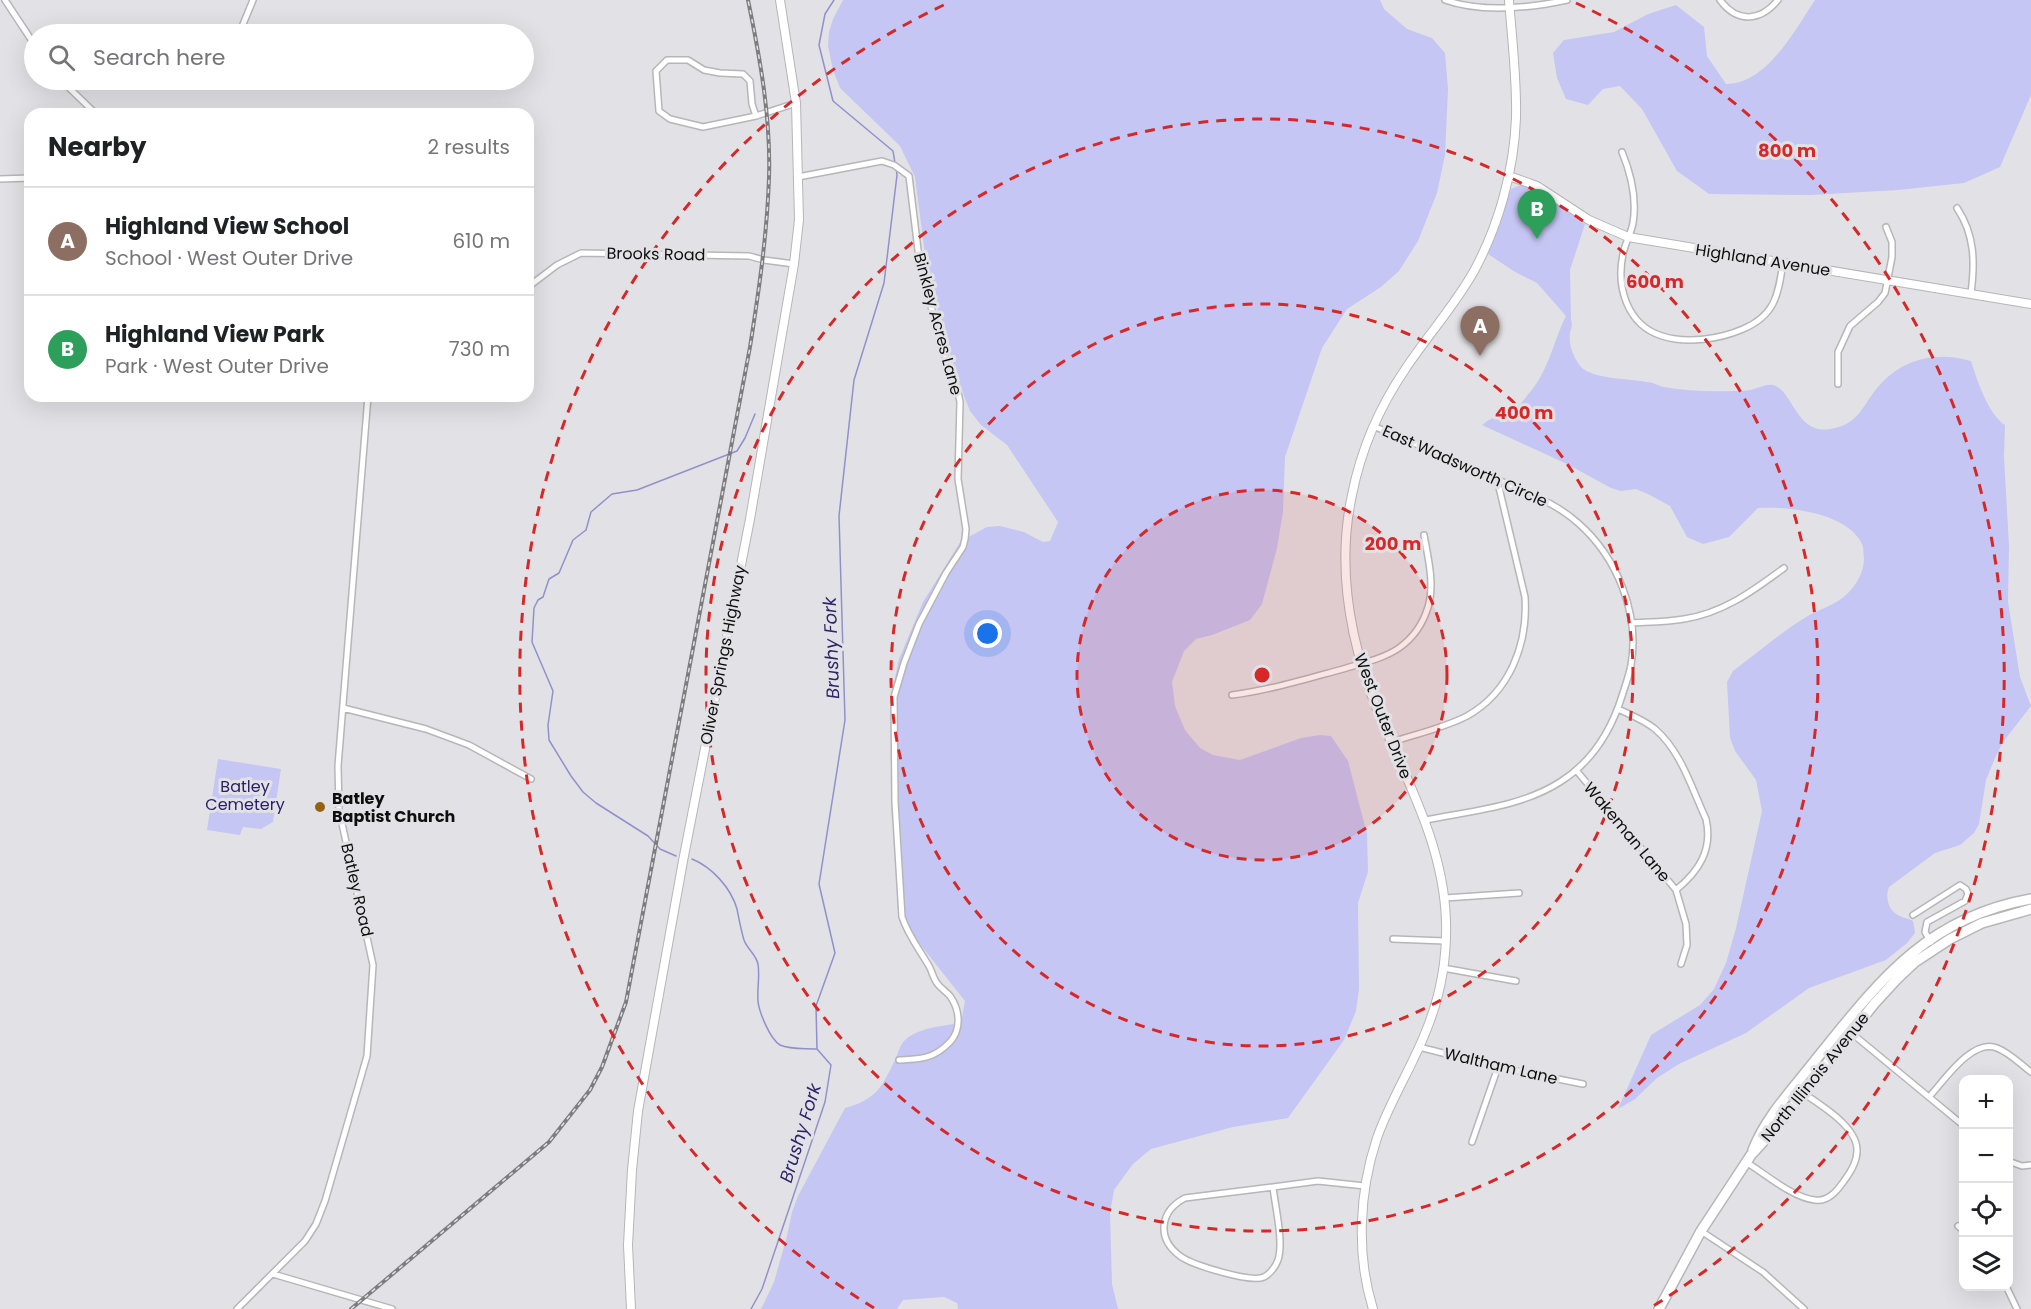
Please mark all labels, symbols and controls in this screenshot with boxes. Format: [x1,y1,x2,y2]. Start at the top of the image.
search box [24,24,534,90]
icon: search [45,41,78,74]
text: Search here [93,42,226,73]
text: Nearby [48,129,146,165]
text: 2 results [427,133,510,161]
text: 800 m [1758,138,1816,163]
pin: B [1518,190,1556,239]
text: Highland View School [105,211,349,242]
text: A [60,227,75,255]
text: 610 m [452,227,510,255]
street label: Highland Avenue [1694,238,1832,282]
street label: Brooks Road [606,242,706,266]
text: School · West Outer Drive [105,244,353,272]
street label: Binkley Acres Lane [908,250,968,398]
text: 600 m [1626,269,1684,294]
pin: A [1460,306,1500,356]
text: Highland View Park [105,319,325,350]
text: B [61,335,74,363]
text: 730 m [449,335,510,363]
text: Park · West Outer Drive [105,352,329,380]
text: 400 m [1495,400,1553,425]
street label: East Wadsworth Circle [1379,419,1551,513]
text: 200 m [1365,531,1421,556]
street label: Oliver Springs Highway [694,563,752,747]
water label: Brushy Fork [817,596,845,700]
your location [973,619,1002,648]
street label: West Outer Drive [1348,650,1418,782]
centre of rings [1252,665,1272,685]
park label: Batley Cemetery [205,775,285,816]
street label: Wakeman Lane [1578,777,1676,887]
place label: Batley Baptist Church [332,787,455,828]
marker: Batley Baptist Church [313,800,327,814]
street label: Batley Road [335,841,379,939]
street label: North Illinois Avenue [1756,1007,1875,1147]
street label: Waltham Lane [1442,1042,1560,1090]
map controls [1959,1075,2013,1291]
button: + [1959,1075,2013,1129]
water label: Brushy Fork [773,1080,827,1186]
button: − [1959,1129,2013,1183]
button: locate [1959,1183,2013,1237]
button: layers [1959,1237,2013,1291]

